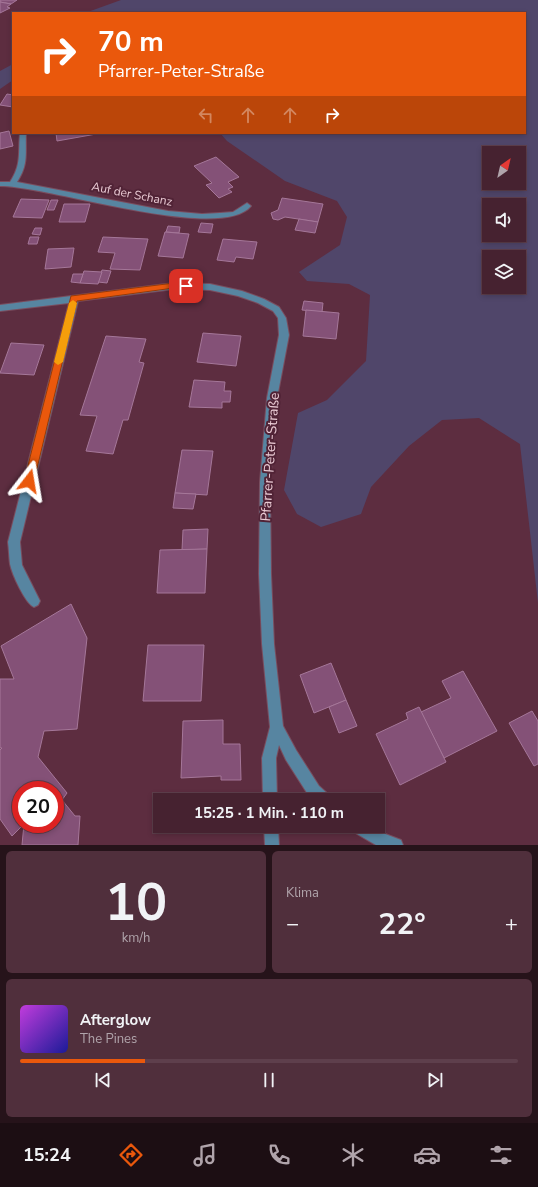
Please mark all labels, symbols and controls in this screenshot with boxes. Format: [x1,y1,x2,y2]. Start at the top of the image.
text: 70 m [98,23,164,61]
icon: right [32,28,84,80]
text: Pfarrer-Peter-Straße [98,59,264,83]
icon: left [195,104,217,126]
icon: ahead [237,104,259,126]
icon: ahead [279,104,301,126]
icon: right [321,104,343,126]
north arrow [482,146,526,190]
map controls [482,146,526,294]
street label: Auf der Schanz [90,178,174,210]
button: sound [482,198,526,242]
button: layers [482,250,526,294]
pin [169,269,203,303]
icon: arrive [175,275,197,297]
street label: Pfarrer-Peter-Straße [256,392,284,522]
position arrow [8,460,50,502]
speed limit sign: 20 [12,781,64,833]
text: 15:25 · 1 Min. · 110 m [194,803,344,823]
text: 10 [105,867,167,938]
text: Klima [286,884,319,902]
text: 22° [378,904,426,945]
text: − [286,909,299,939]
text: + [505,909,518,939]
text: km/h [122,929,150,947]
text: Afterglow [80,1010,151,1030]
text: The Pines [80,1030,137,1048]
icon: previous [92,1069,114,1091]
icon: pause [258,1069,280,1091]
icon: next [424,1069,446,1091]
icon: directions [117,1141,145,1169]
icon: music [191,1141,219,1169]
icon: phone [265,1141,293,1169]
icon: climate [339,1141,367,1169]
icon: car [413,1141,441,1169]
icon: filters [487,1141,515,1169]
text: 15:24 [23,1143,71,1167]

